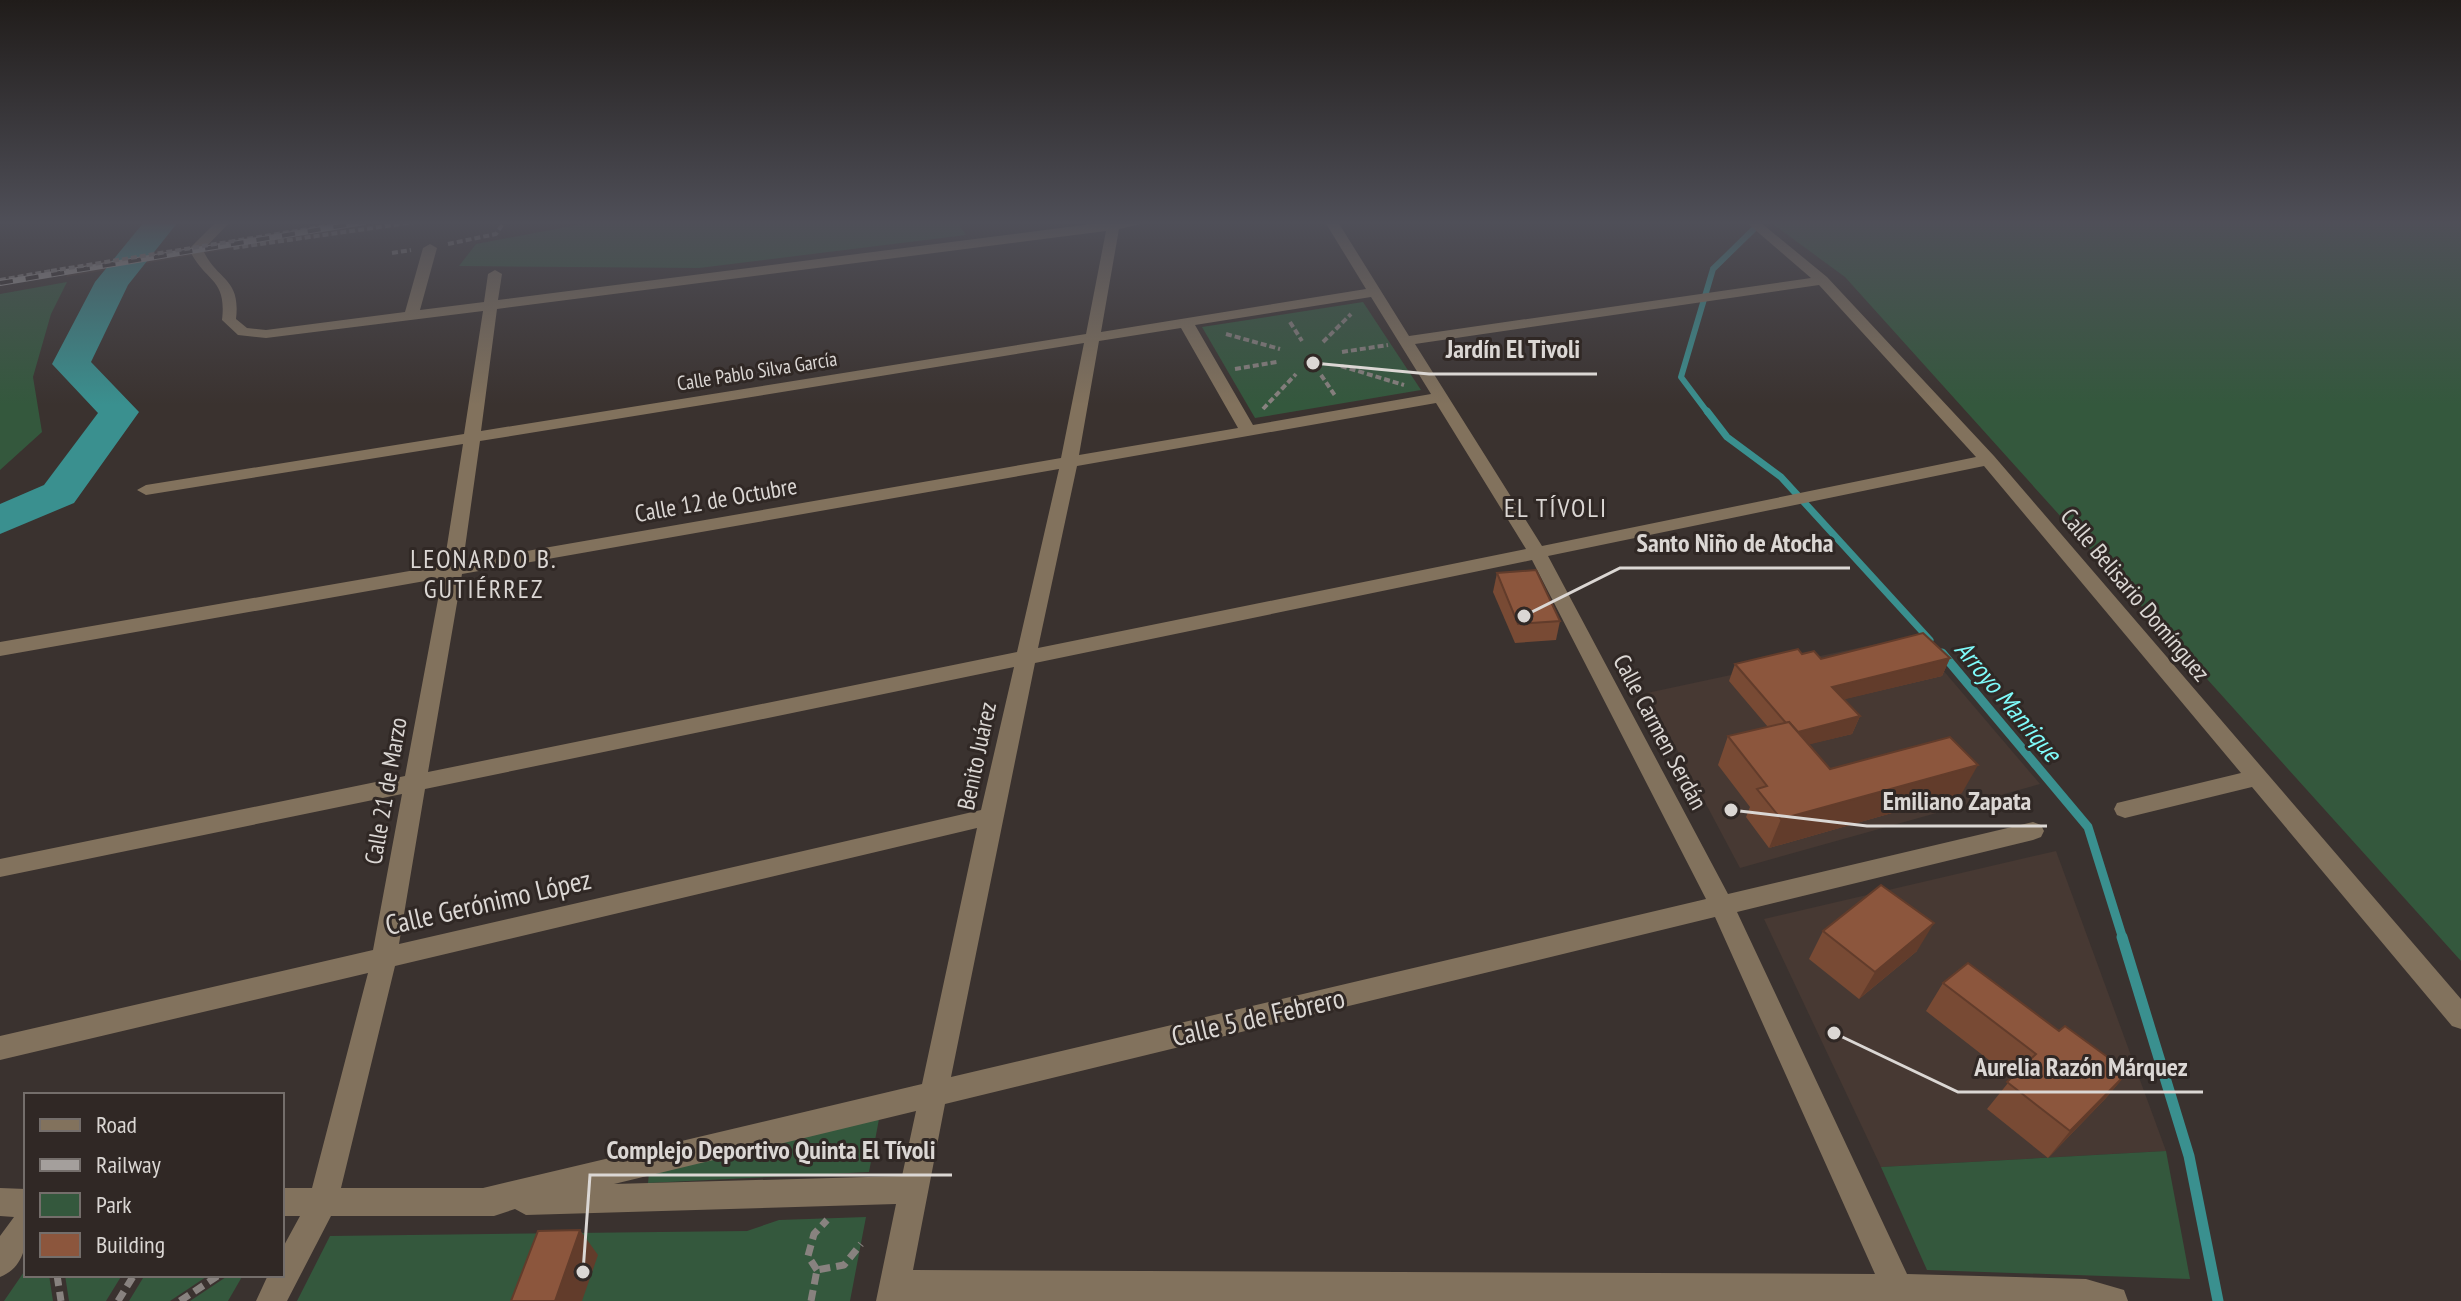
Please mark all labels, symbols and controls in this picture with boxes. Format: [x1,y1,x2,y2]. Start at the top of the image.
callout: Jardín El Tivoli [1429,324,1597,374]
text: Jardín El Tivoli [1445,332,1580,365]
street label: Calle Pablo Silva García [675,346,839,396]
street label: Calle 12 de Octubre [632,470,799,529]
district label: EL TÍVOLI [1504,491,1608,524]
street label: Calle Belisario Domínguez [2054,502,2217,688]
callout: Santo Niño de Atocha [1620,518,1850,568]
text: Santo Niño de Atocha [1637,526,1833,559]
district label: LEONARDO B. GUTIÉRREZ [410,542,558,605]
water label: Arroyo Manrique [1948,633,2070,770]
street label: Calle Carmen Serdán [1606,649,1714,815]
street label: Benito Juárez [950,699,1003,813]
street label: Calle 21 de Marzo [357,715,414,867]
callout: Emiliano Zapata [1867,776,2047,826]
text: Emiliano Zapata [1883,784,2031,817]
street label: Calle Gerónimo López [381,860,594,943]
street label: Calle 5 de Febrero [1168,979,1348,1054]
callout: Aurelia Razón Márquez [1958,1042,2203,1092]
text: Aurelia Razón Márquez [1973,1050,2188,1083]
legend [24,1093,284,1277]
text: Road [96,1109,137,1140]
callout: Complejo Deportivo Quinta El Tívoli [590,1125,952,1175]
text: Complejo Deportivo Quinta El Tívoli [606,1133,936,1166]
text: Railway [96,1149,161,1180]
text: Park [96,1189,132,1220]
text: Building [96,1229,165,1260]

